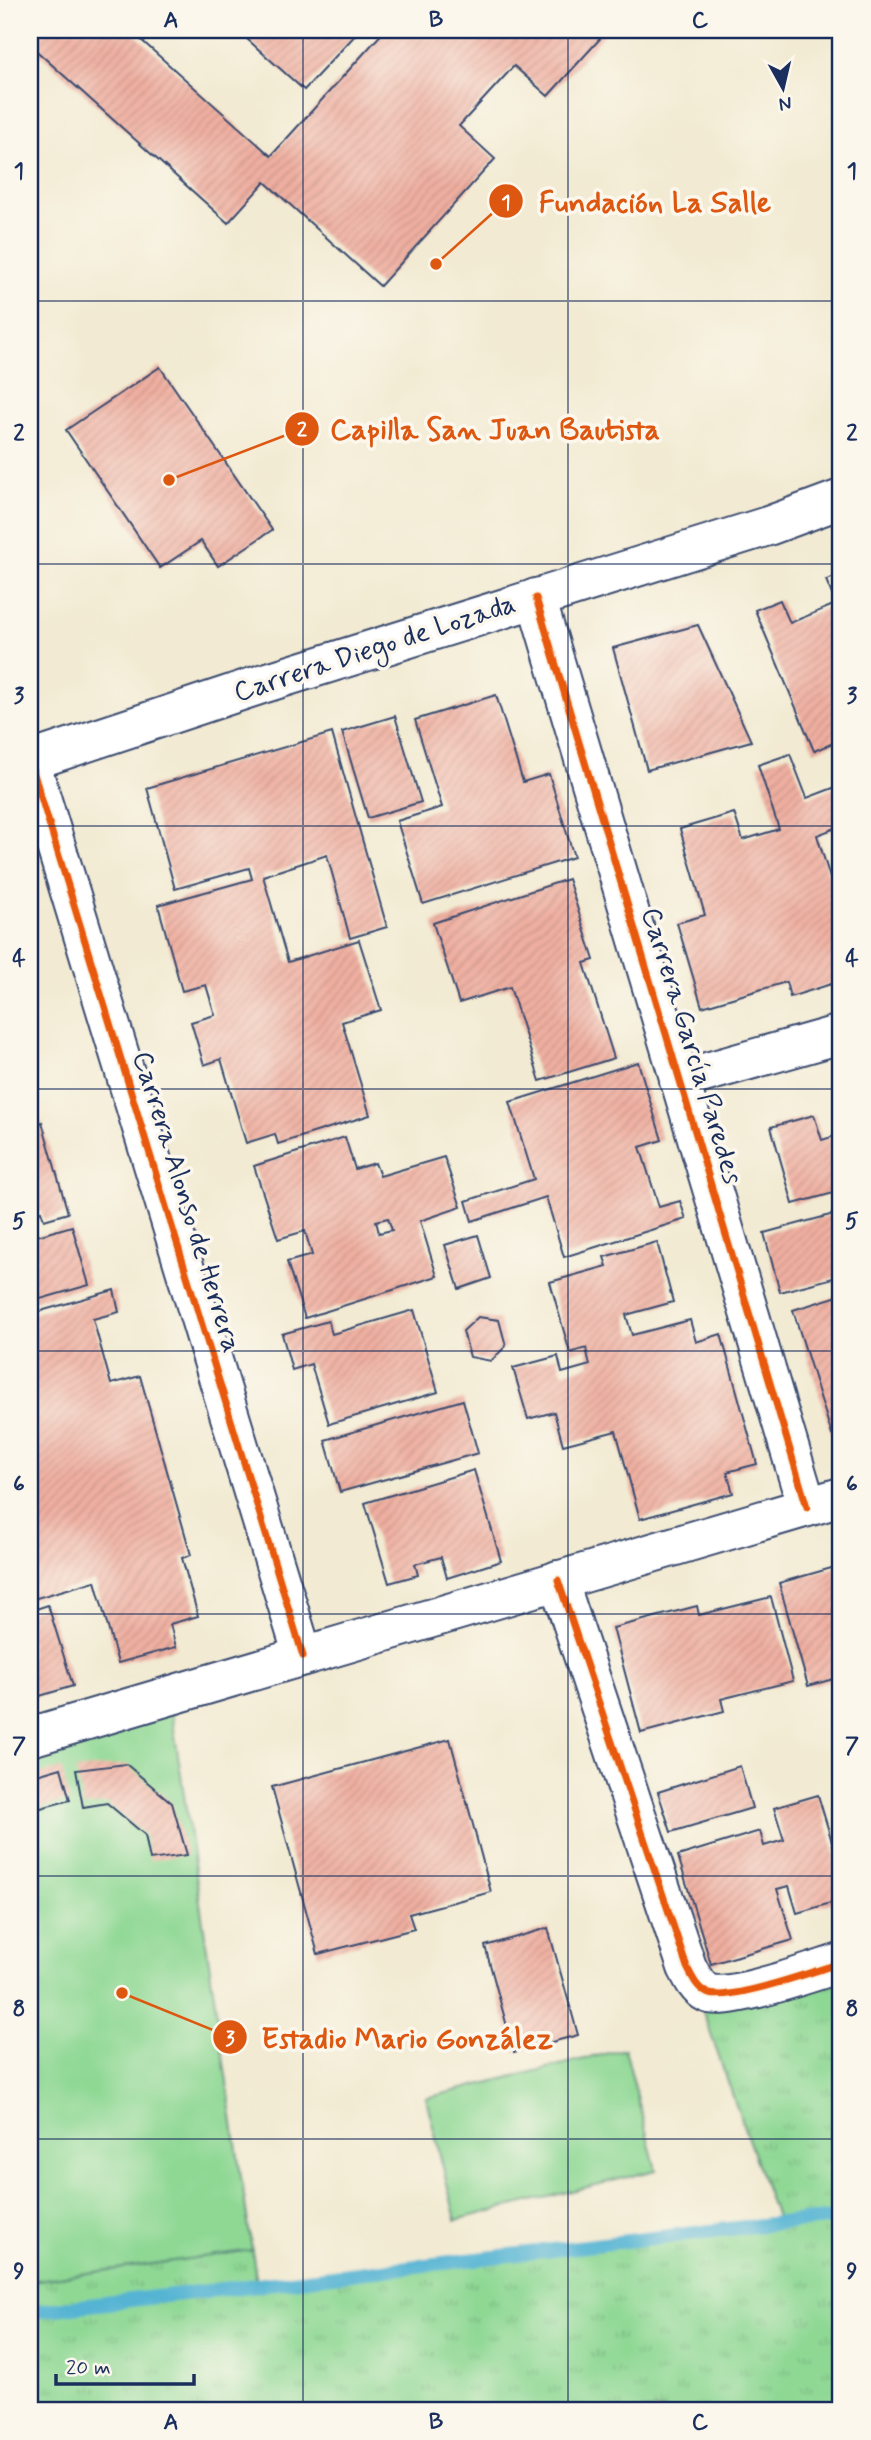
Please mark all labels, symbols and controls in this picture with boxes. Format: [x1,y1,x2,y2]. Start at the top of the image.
text: A [163,6,179,36]
text: B [429,6,444,36]
text: C [692,6,709,36]
north arrow [748,52,818,122]
text: N [777,90,793,117]
text: 1 [14,157,24,187]
text: 1 [847,157,857,187]
callout: Fundación La Salle [489,176,786,227]
text: Fundación La Salle [539,184,771,223]
text: 1 [501,189,511,217]
callout: Capilla San Juan Bautista [285,403,671,454]
text: Capilla San Juan Bautista [330,411,660,450]
text: 2 [297,416,308,444]
text: 2 [13,419,25,449]
text: 2 [846,419,858,449]
street label: Carrera Diego de Lozada [229,586,521,714]
text: 3 [14,682,25,712]
text: 3 [847,682,858,712]
street label: Carrera García Paredes [631,903,751,1189]
text: 4 [12,944,26,974]
text: 4 [845,944,859,974]
street label: Carrera Alonso de Herrera [123,1047,249,1357]
text: 5 [12,1207,26,1237]
text: 5 [845,1207,859,1237]
text: 6 [13,1470,25,1500]
text: 6 [846,1470,858,1500]
text: 7 [12,1732,26,1762]
text: 7 [845,1732,859,1762]
text: 8 [13,1995,25,2025]
text: 8 [846,1995,858,2025]
callout: Estadio Mario González [212,2012,567,2063]
text: Estadio Mario González [261,2020,553,2059]
text: 3 [225,2025,235,2053]
text: 9 [13,2257,25,2287]
text: 9 [846,2257,858,2287]
scale bar [56,2342,194,2386]
text: 20 m [66,2354,111,2382]
text: A [163,2408,179,2438]
text: B [429,2408,444,2438]
text: C [692,2408,709,2438]

